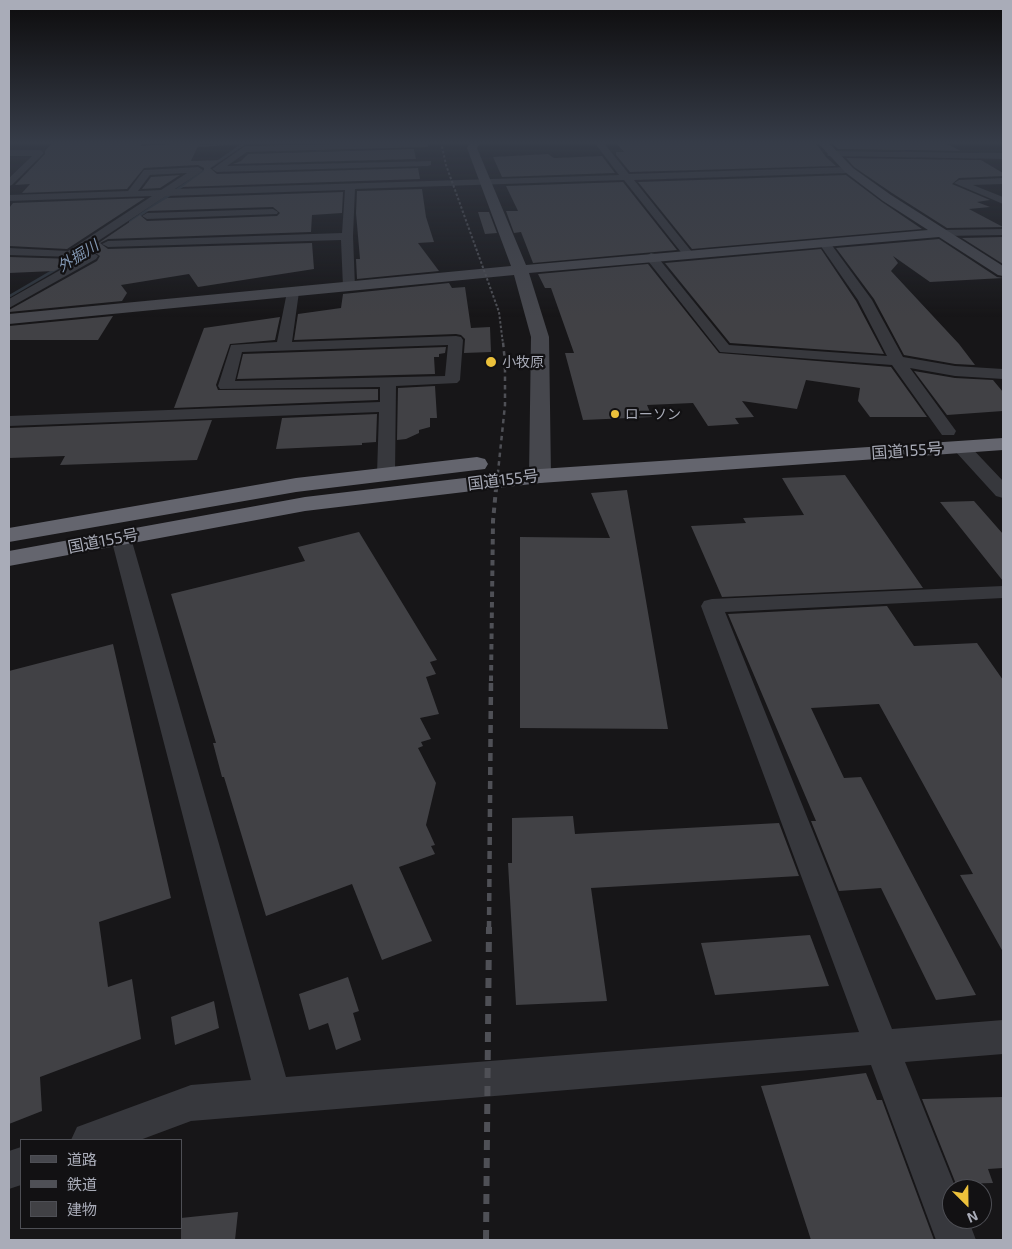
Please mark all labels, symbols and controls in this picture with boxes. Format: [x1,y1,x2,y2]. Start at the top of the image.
water label: 外掘川 [54,236,102,276]
place label: 小牧原 [502,354,544,370]
marker: 小牧原 [484,355,498,369]
place label: ローソン [625,406,681,422]
marker: ローソン [609,408,621,420]
street label: 国道155号 [871,439,943,463]
street label: 国道155号 [466,466,540,494]
street label: 国道155号 [66,525,140,557]
legend [20,1139,182,1229]
text: 道路 [67,1150,97,1168]
text: 鉄道 [67,1175,97,1193]
north arrow [942,1179,992,1229]
text: 建物 [67,1200,97,1218]
text: N [965,1208,981,1227]

